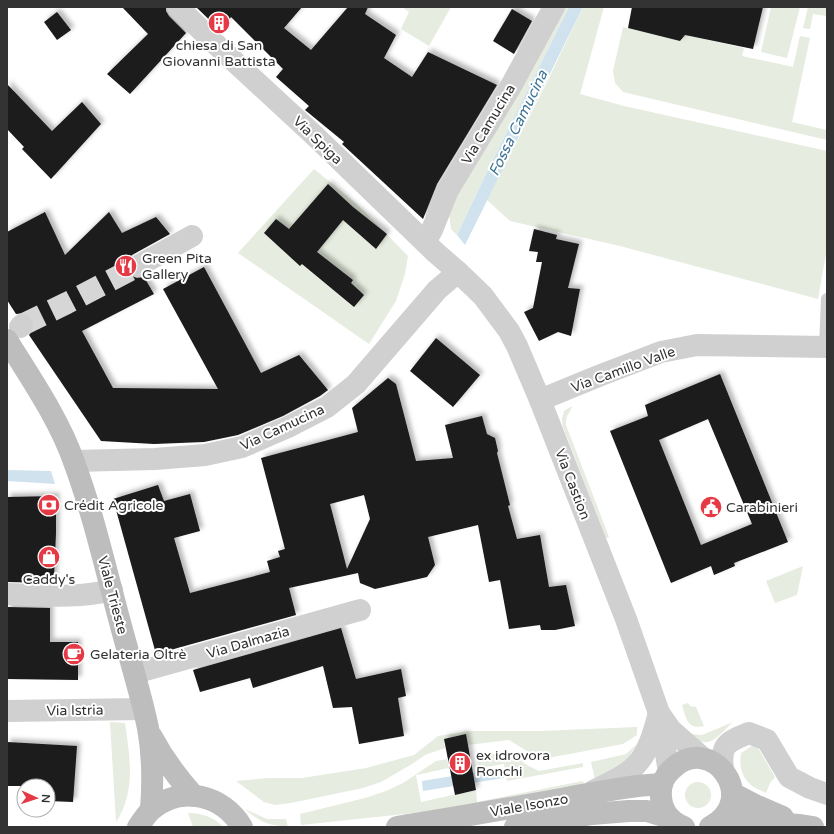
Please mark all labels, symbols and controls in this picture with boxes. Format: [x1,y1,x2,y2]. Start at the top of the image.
building icon: chiesa di San Giovanni Battista [206,10,232,36]
place label: chiesa di San Giovanni Battista [162,37,276,70]
water label: Fossa Camucina [485,67,552,179]
street label: Via Camucina [458,81,519,168]
street label: Via Spiga [289,113,346,168]
place label: Green Pita Gallery [142,250,212,283]
restaurant icon: Green Pita Gallery [113,253,139,279]
street label: Via Camillo Valle [569,343,678,396]
street label: Via Camucina [237,401,327,454]
street label: Via Castion [551,446,594,522]
bank icon: Crédit Agricole [36,492,62,518]
public building icon: Carabinieri [698,494,724,520]
place label: Crédit Agricole [64,497,163,514]
place label: Carabinieri [726,499,798,516]
shop icon: Caddy's [36,544,62,570]
street label: Viale Trieste [94,554,131,636]
place label: Caddy's [23,571,76,588]
street label: Via Dalmazia [205,623,291,662]
cafe icon: Gelateria Oltrè [61,641,87,667]
place label: Gelateria Oltrè [90,646,186,663]
street label: Via Istria [46,702,104,719]
place label: ex idrovora Ronchi [476,747,550,780]
building icon: ex idrovora Ronchi [447,750,473,776]
north arrow [16,778,56,818]
street label: Viale Isonzo [489,790,569,821]
text: N [39,794,52,803]

